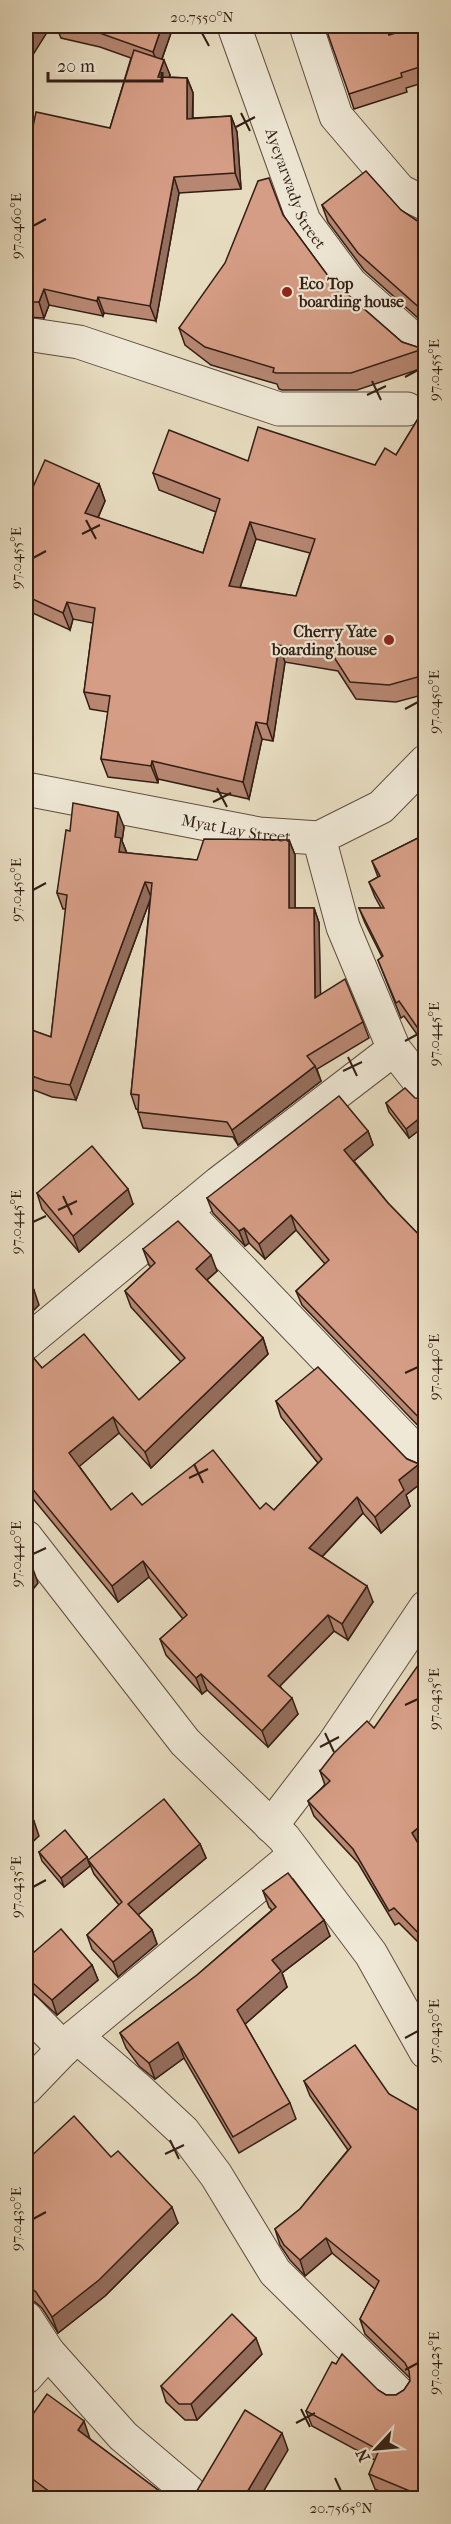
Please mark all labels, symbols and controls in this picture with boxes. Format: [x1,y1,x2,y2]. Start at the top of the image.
text: 20.7550°N [170,8,234,26]
scale bar [48,45,162,83]
text: 20 m [57,56,95,77]
street label: Ayeyarwady Street [261,125,330,253]
text: 97.0460°E [7,193,25,259]
place label: Eco Top boarding house [298,274,404,312]
marker: Eco Top boarding house [280,285,294,299]
text: 97.0455°E [425,339,443,401]
text: 97.0455°E [7,527,25,589]
place label: Cherry Yate boarding house [271,622,377,660]
marker: Cherry Yate boarding house [382,633,396,647]
text: 97.0450°E [425,670,443,734]
street label: Myat Lay Street [180,810,292,846]
text: 97.0450°E [7,858,25,922]
text: 97.0445°E [425,1002,443,1066]
text: 97.0445°E [7,1190,25,1254]
text: 97.0440°E [425,1334,443,1400]
text: 97.0440°E [7,1521,25,1587]
text: 97.0435°E [425,1668,443,1730]
text: 97.0435°E [7,1856,25,1918]
text: 97.0430°E [425,1999,443,2063]
text: 97.0430°E [7,2187,25,2251]
text: 97.0425°E [425,2331,443,2395]
north arrow [346,2419,406,2479]
text: N [351,2445,374,2465]
text: 20.7565°N [309,2499,373,2517]

